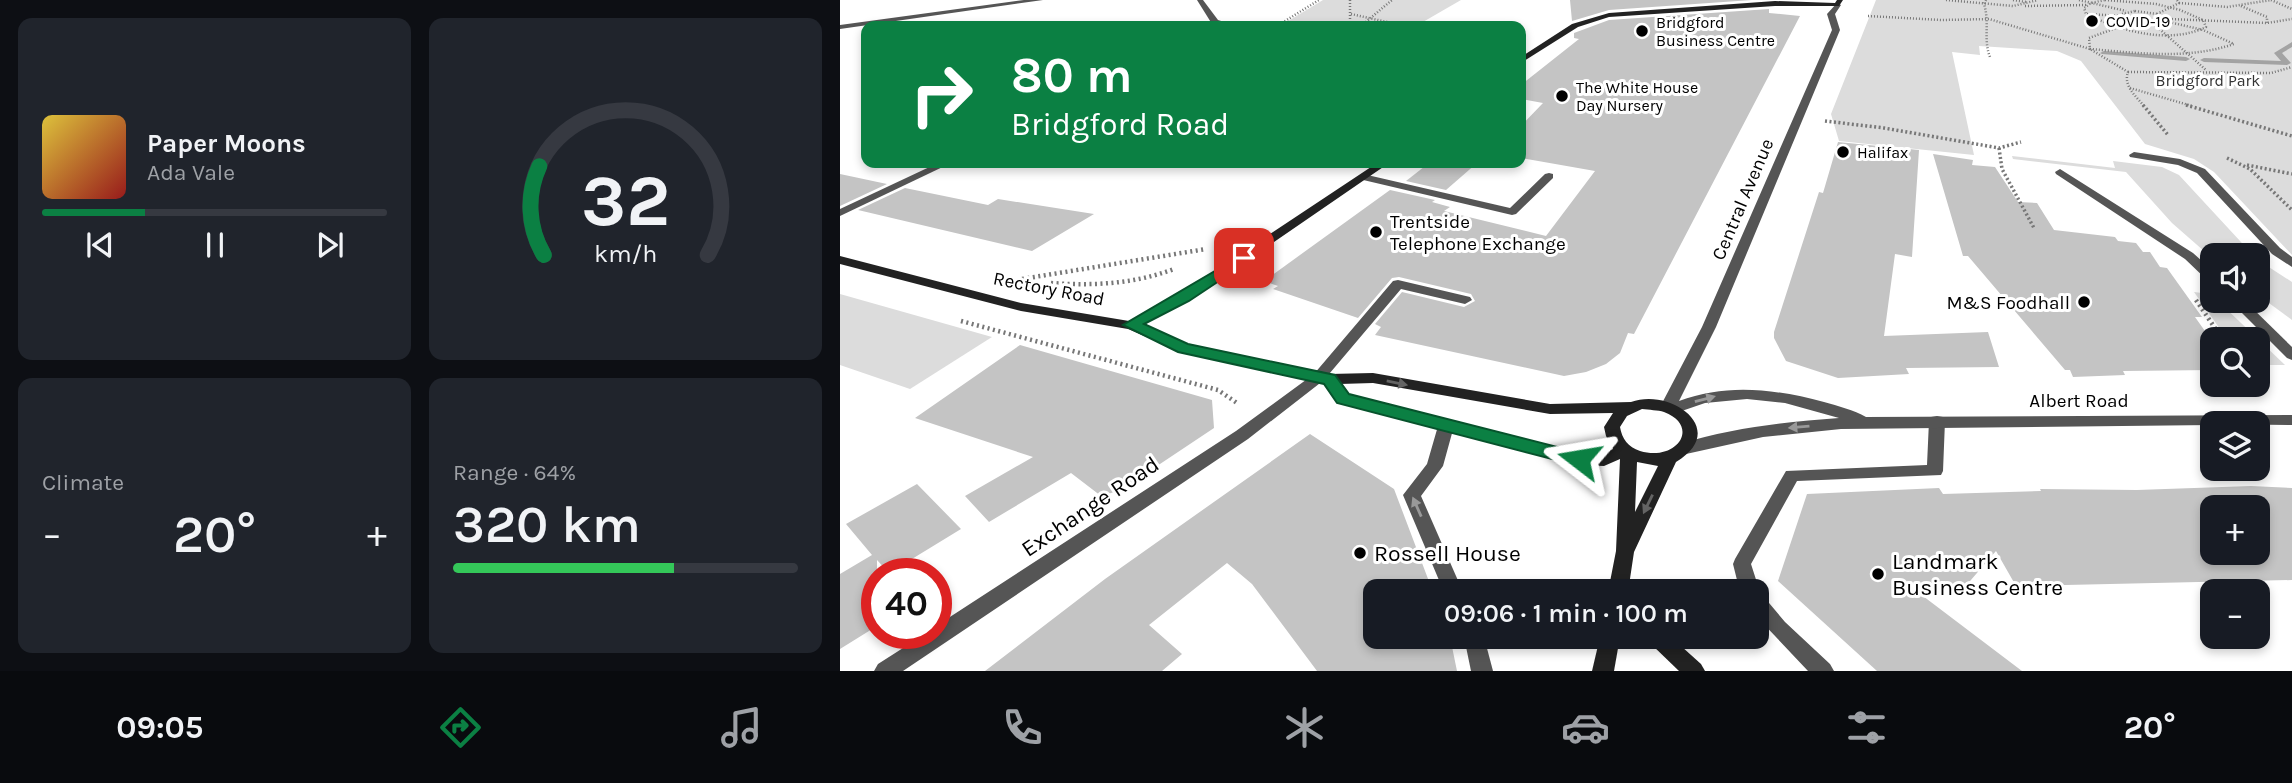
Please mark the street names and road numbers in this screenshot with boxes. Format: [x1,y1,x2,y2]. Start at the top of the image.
street label: Central Avenue [1707,135,1778,263]
street label: Rectory Road [991,267,1106,311]
street label: Albert Road [2029,390,2129,412]
street label: Exchange Road [1016,450,1164,562]

